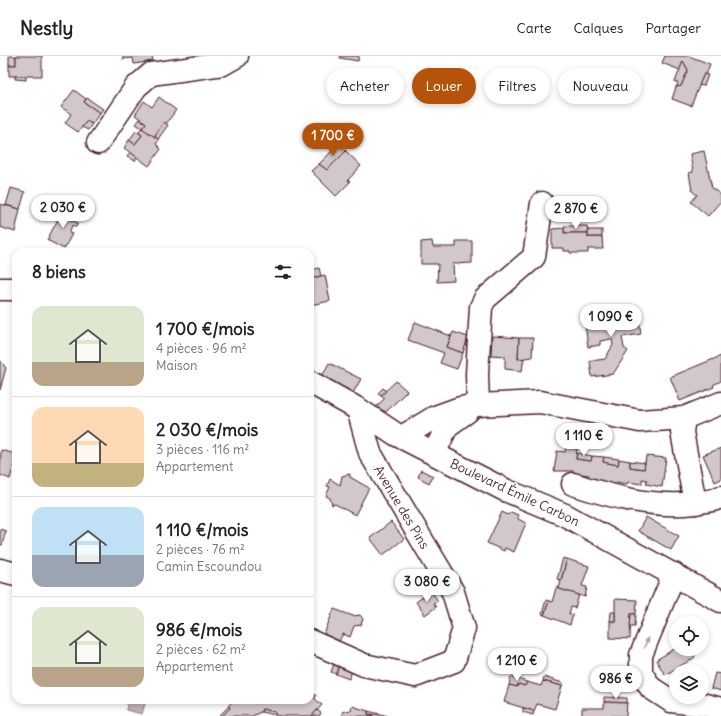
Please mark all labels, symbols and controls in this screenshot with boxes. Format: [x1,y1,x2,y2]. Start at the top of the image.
text: Nestly [20,16,73,40]
text: Carte [517,19,551,37]
text: Calques [573,19,623,37]
text: Partager [645,19,701,37]
chip: Acheter [326,68,404,104]
chip: Louer [412,68,476,104]
chip: Filtres [484,68,550,104]
chip: Nouveau [558,68,642,104]
pin: 1 700 € [296,123,370,157]
text: 1 700 € [311,127,355,144]
pin: 2 030 € [26,195,100,229]
pin: 2 870 € [539,196,613,230]
text: 2 030 € [40,199,86,216]
text: 2 870 € [554,200,598,217]
text: 8 biens [32,261,86,283]
icon: filters [272,261,294,283]
pin: 1 090 € [574,304,648,338]
text: 1 090 € [589,308,633,325]
text: 1 700 €/mois [156,318,254,340]
icon: home [64,322,112,370]
text: 4 pièces · 96 m² [156,340,247,357]
text: Maison [156,357,198,374]
text: 2 030 €/mois [156,419,258,441]
icon: home [64,423,112,471]
pin: 1 110 € [547,423,621,457]
text: 1 110 € [565,427,603,444]
text: 3 pièces · 116 m² [156,441,249,458]
street label: Boulevard Émile Carbon [447,454,583,530]
text: Appartement [156,458,233,475]
street label: Avenue des Pins [370,462,433,552]
text: 1 110 €/mois [156,519,248,541]
icon: home [64,523,112,571]
text: 2 pièces · 76 m² [156,541,245,558]
text: Camin Escoundou [156,558,262,575]
pin: 3 080 € [390,569,464,603]
text: 3 080 € [404,573,450,590]
map controls [669,616,709,704]
button: locate [669,616,709,656]
text: 986 €/mois [156,619,242,641]
icon: home [64,623,112,671]
one-way arrow [643,638,649,649]
text: 2 pièces · 62 m² [156,641,246,658]
pin: 1 210 € [480,648,554,682]
text: 1 210 € [497,652,537,669]
text: Appartement [156,658,233,675]
button: layers [669,664,709,704]
pin: 986 € [588,666,644,700]
text: 986 € [599,670,633,687]

